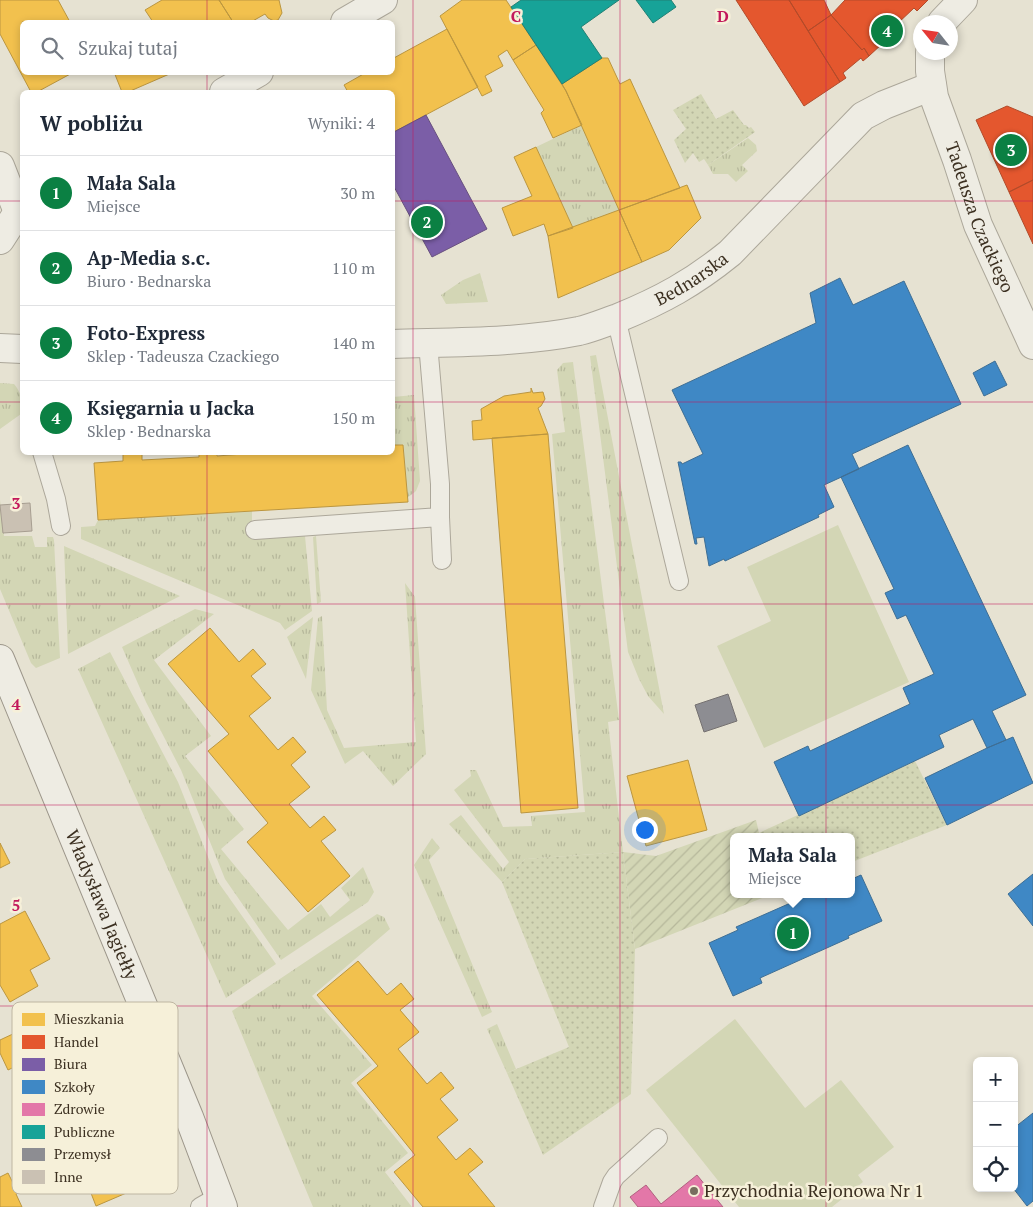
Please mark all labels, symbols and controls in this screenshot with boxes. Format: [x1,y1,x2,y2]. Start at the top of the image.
text: C [511,5,521,27]
text: D [717,5,729,27]
pin: 4 [871,12,903,50]
north arrow [913,15,958,60]
search box [20,20,395,75]
icon: search [38,34,66,62]
text: Szukaj tutaj [78,35,178,60]
text: W pobliżu [40,109,143,137]
text: Wyniki: 4 [308,112,375,134]
pin: 3 [995,131,1027,169]
street label: Tadeusza Czackiego [940,138,1020,296]
text: Mała Sala [87,170,176,195]
text: 1 [51,182,61,204]
text: 30 m [340,182,375,204]
text: Miejsce [87,195,141,217]
pin: 2 [411,203,443,241]
text: Ap-Media s.c. [87,245,211,270]
street label: Bednarska [650,246,733,311]
text: 2 [51,257,61,279]
text: 110 m [332,257,375,279]
text: Biuro · Bednarska [87,270,211,292]
text: Foto-Express [87,320,205,345]
text: 3 [51,332,61,354]
text: 140 m [332,332,375,354]
text: Sklep · Tadeusza Czackiego [87,345,279,367]
text: Księgarnia u Jacka [87,395,255,420]
text: 4 [51,407,61,429]
text: 150 m [332,407,375,429]
text: Sklep · Bednarska [87,420,211,442]
text: 3 [11,492,21,514]
text: 4 [11,693,21,715]
your location [632,817,658,843]
street label: Władysława Jagiełły [61,826,144,984]
popup [730,833,855,898]
text: Mała Sala [748,842,837,867]
text: Miejsce [748,867,802,889]
text: 5 [11,894,21,916]
pin: 1 [777,914,809,952]
legend [12,1002,178,1194]
text: Mieszkania [54,1009,124,1028]
text: Handel [54,1032,99,1051]
text: Biura [54,1054,87,1073]
map controls [973,1057,1018,1192]
button: + [973,1057,1018,1102]
text: Szkoły [54,1077,96,1096]
text: Zdrowie [54,1099,105,1118]
button: − [973,1102,1018,1147]
text: Publiczne [54,1122,115,1141]
text: Przemysł [54,1144,112,1163]
button: locate [973,1147,1018,1192]
text: Inne [54,1167,83,1186]
place label: Przychodnia Rejonowa Nr 1 [704,1178,924,1202]
marker: Przychodnia Rejonowa Nr 1 [688,1185,700,1197]

